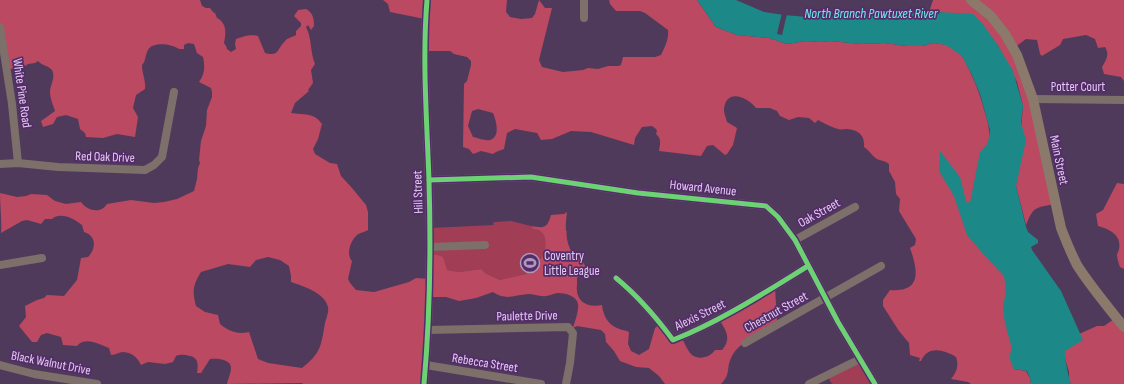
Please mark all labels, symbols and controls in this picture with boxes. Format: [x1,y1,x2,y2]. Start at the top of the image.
water label: North Branch Pawtuxet River [804,5,939,22]
street label: White Pine Road [9,57,35,129]
street label: Potter Court [1051,79,1105,95]
street label: Main Street [1046,134,1072,186]
street label: Red Oak Drive [75,148,135,166]
street label: Hill Street [409,170,427,214]
street label: Howard Avenue [669,177,737,199]
street label: Oak Street [795,195,843,231]
place label: Coventry Little League [544,248,600,279]
sports icon: Coventry Little League [519,252,541,274]
street label: Chestnut Street [741,288,811,336]
street label: Alexis Street [671,296,728,335]
street label: Paulette Drive [496,307,558,325]
street label: Black Walnut Drive [10,347,92,379]
street label: Rebecca Street [451,350,519,376]

